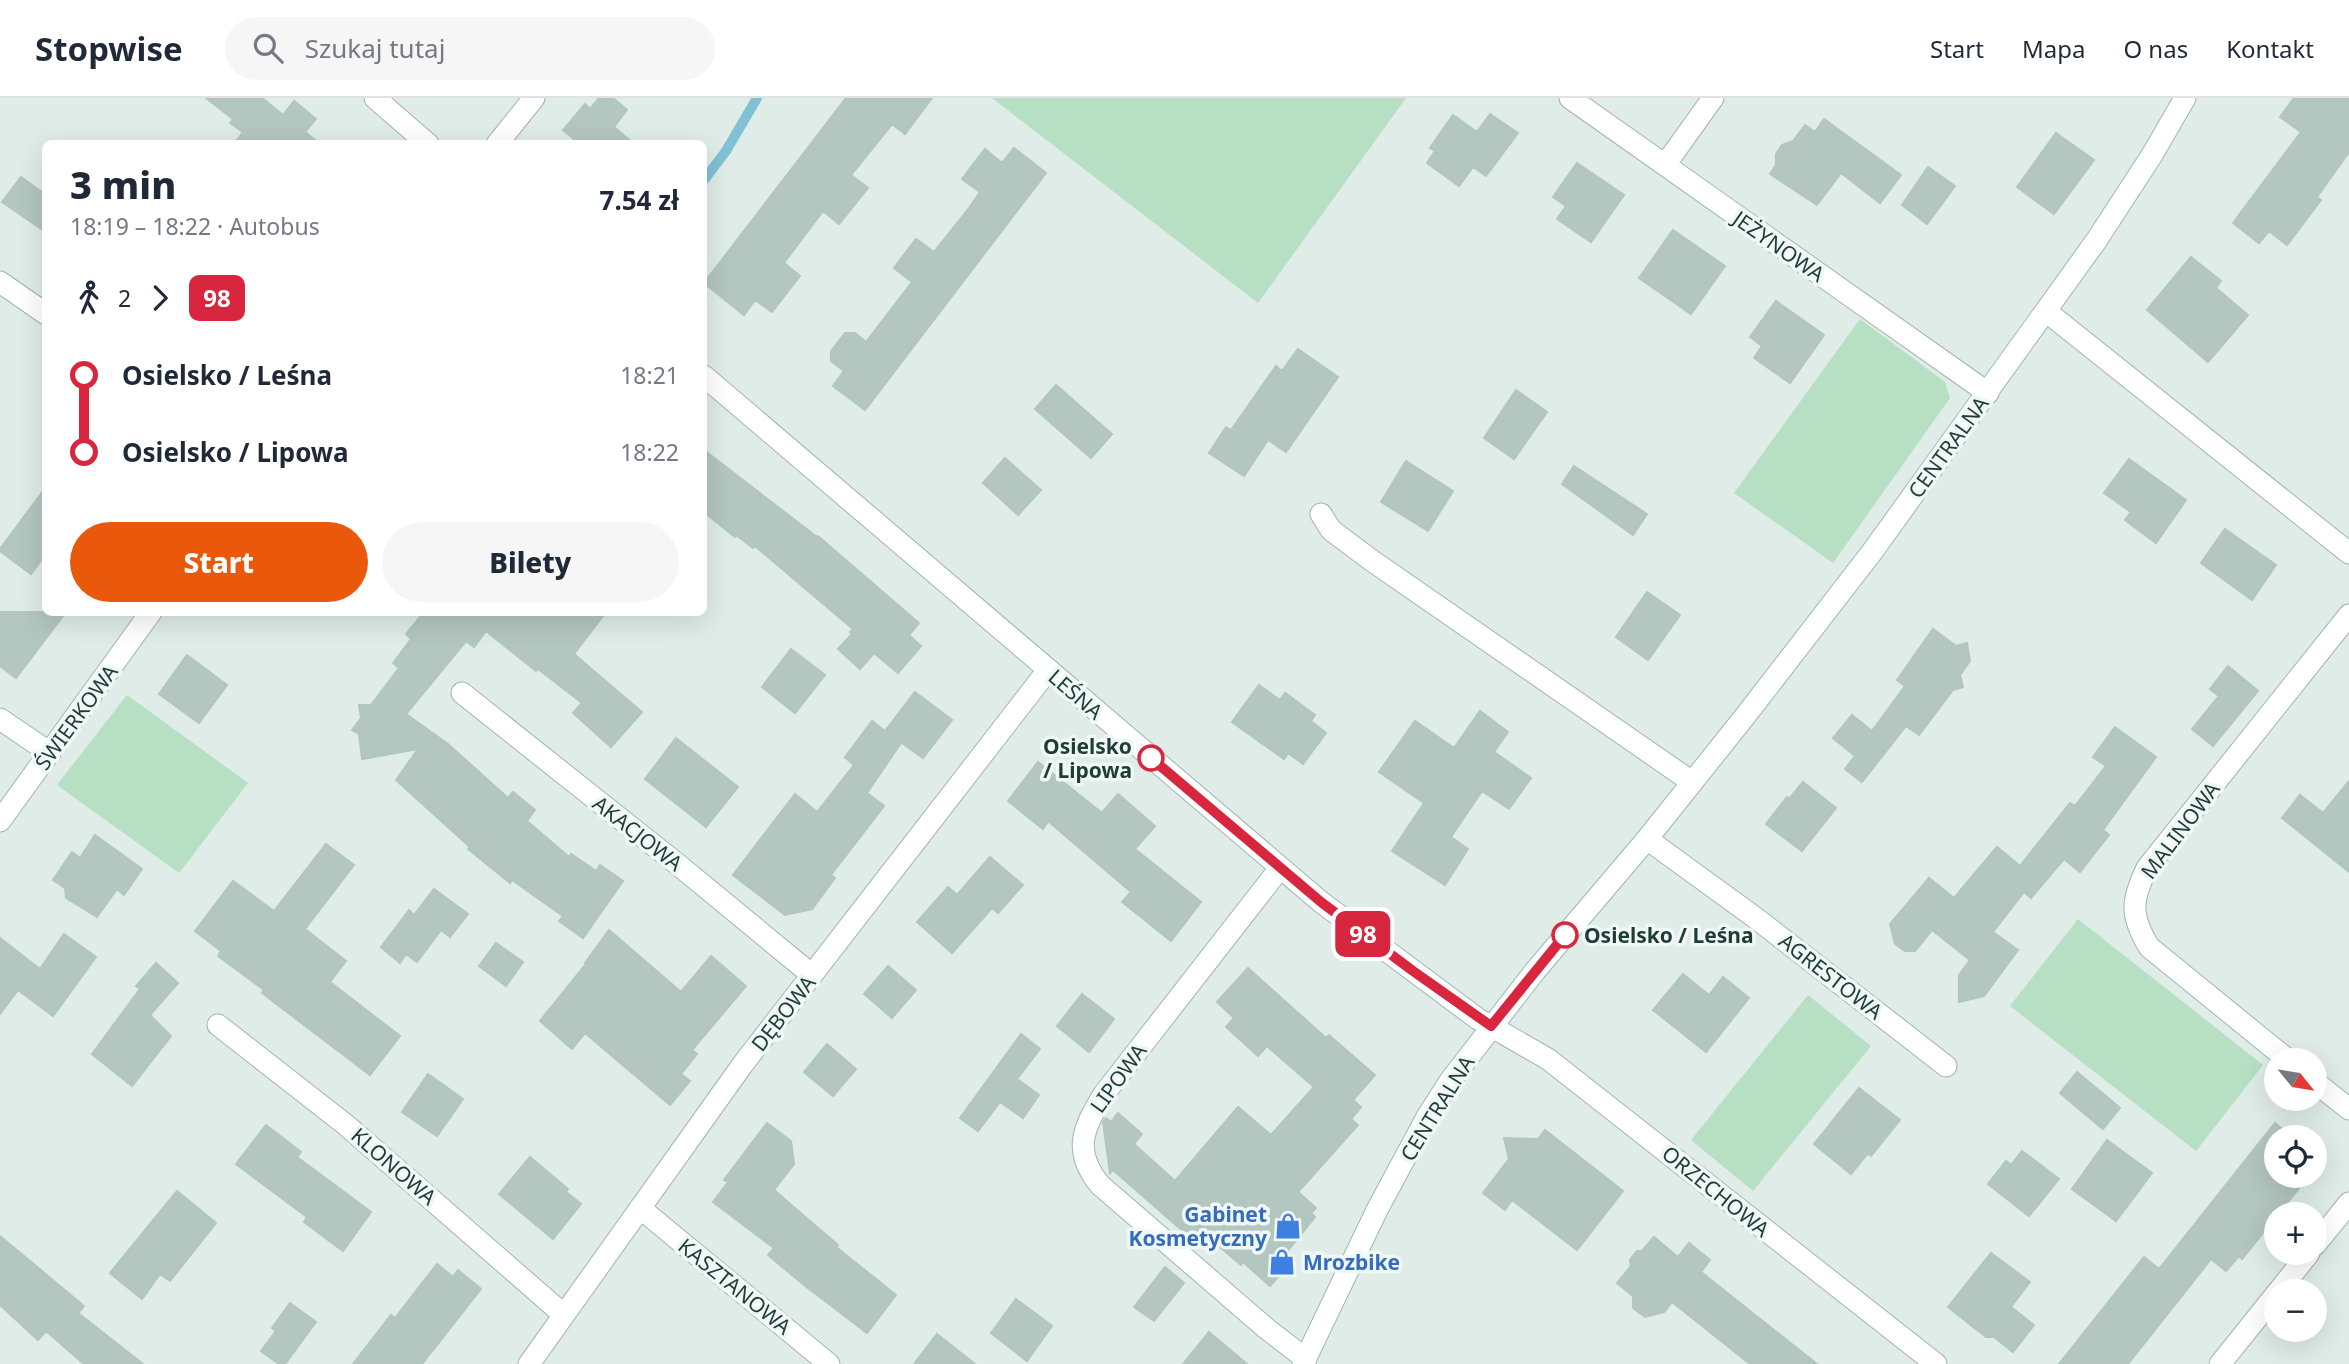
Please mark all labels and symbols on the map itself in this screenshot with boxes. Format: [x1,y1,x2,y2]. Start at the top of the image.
street label: JEŻYNOWA [1726,203,1831,288]
street label: CENTRALNA [1902,390,1995,504]
street label: ŚWIERKOWA [28,658,124,775]
street label: LEŚNA [1043,663,1110,726]
place label: Osielsko / Lipowa [1043,732,1132,784]
marker: Osielsko / Lipowa [1138,745,1164,771]
street label: MALINOWA [2134,775,2226,884]
street label: AKACJOWA [587,789,689,877]
line badge: 98 [1332,911,1394,957]
place label: Osielsko / Leśna [1584,921,1754,949]
marker: Osielsko / Leśna [1552,922,1578,948]
street label: AGRESTOWA [1773,927,1889,1026]
street label: DĘBOWA [745,969,822,1057]
street label: LIPOWA [1083,1037,1153,1118]
north arrow [2264,1048,2328,1111]
street label: CENTRALNA [1393,1049,1481,1166]
street label: KLONOWA [345,1121,443,1211]
street label: ORZECHOWA [1657,1139,1776,1243]
place label: Gabinet Kosmetyczny [1128,1200,1267,1252]
shop icon: Gabinet Kosmetyczny [1273,1211,1303,1241]
street label: KASZTANOWA [673,1232,798,1341]
shop icon: Mrozbike [1267,1247,1297,1277]
place label: Mrozbike [1303,1248,1400,1276]

